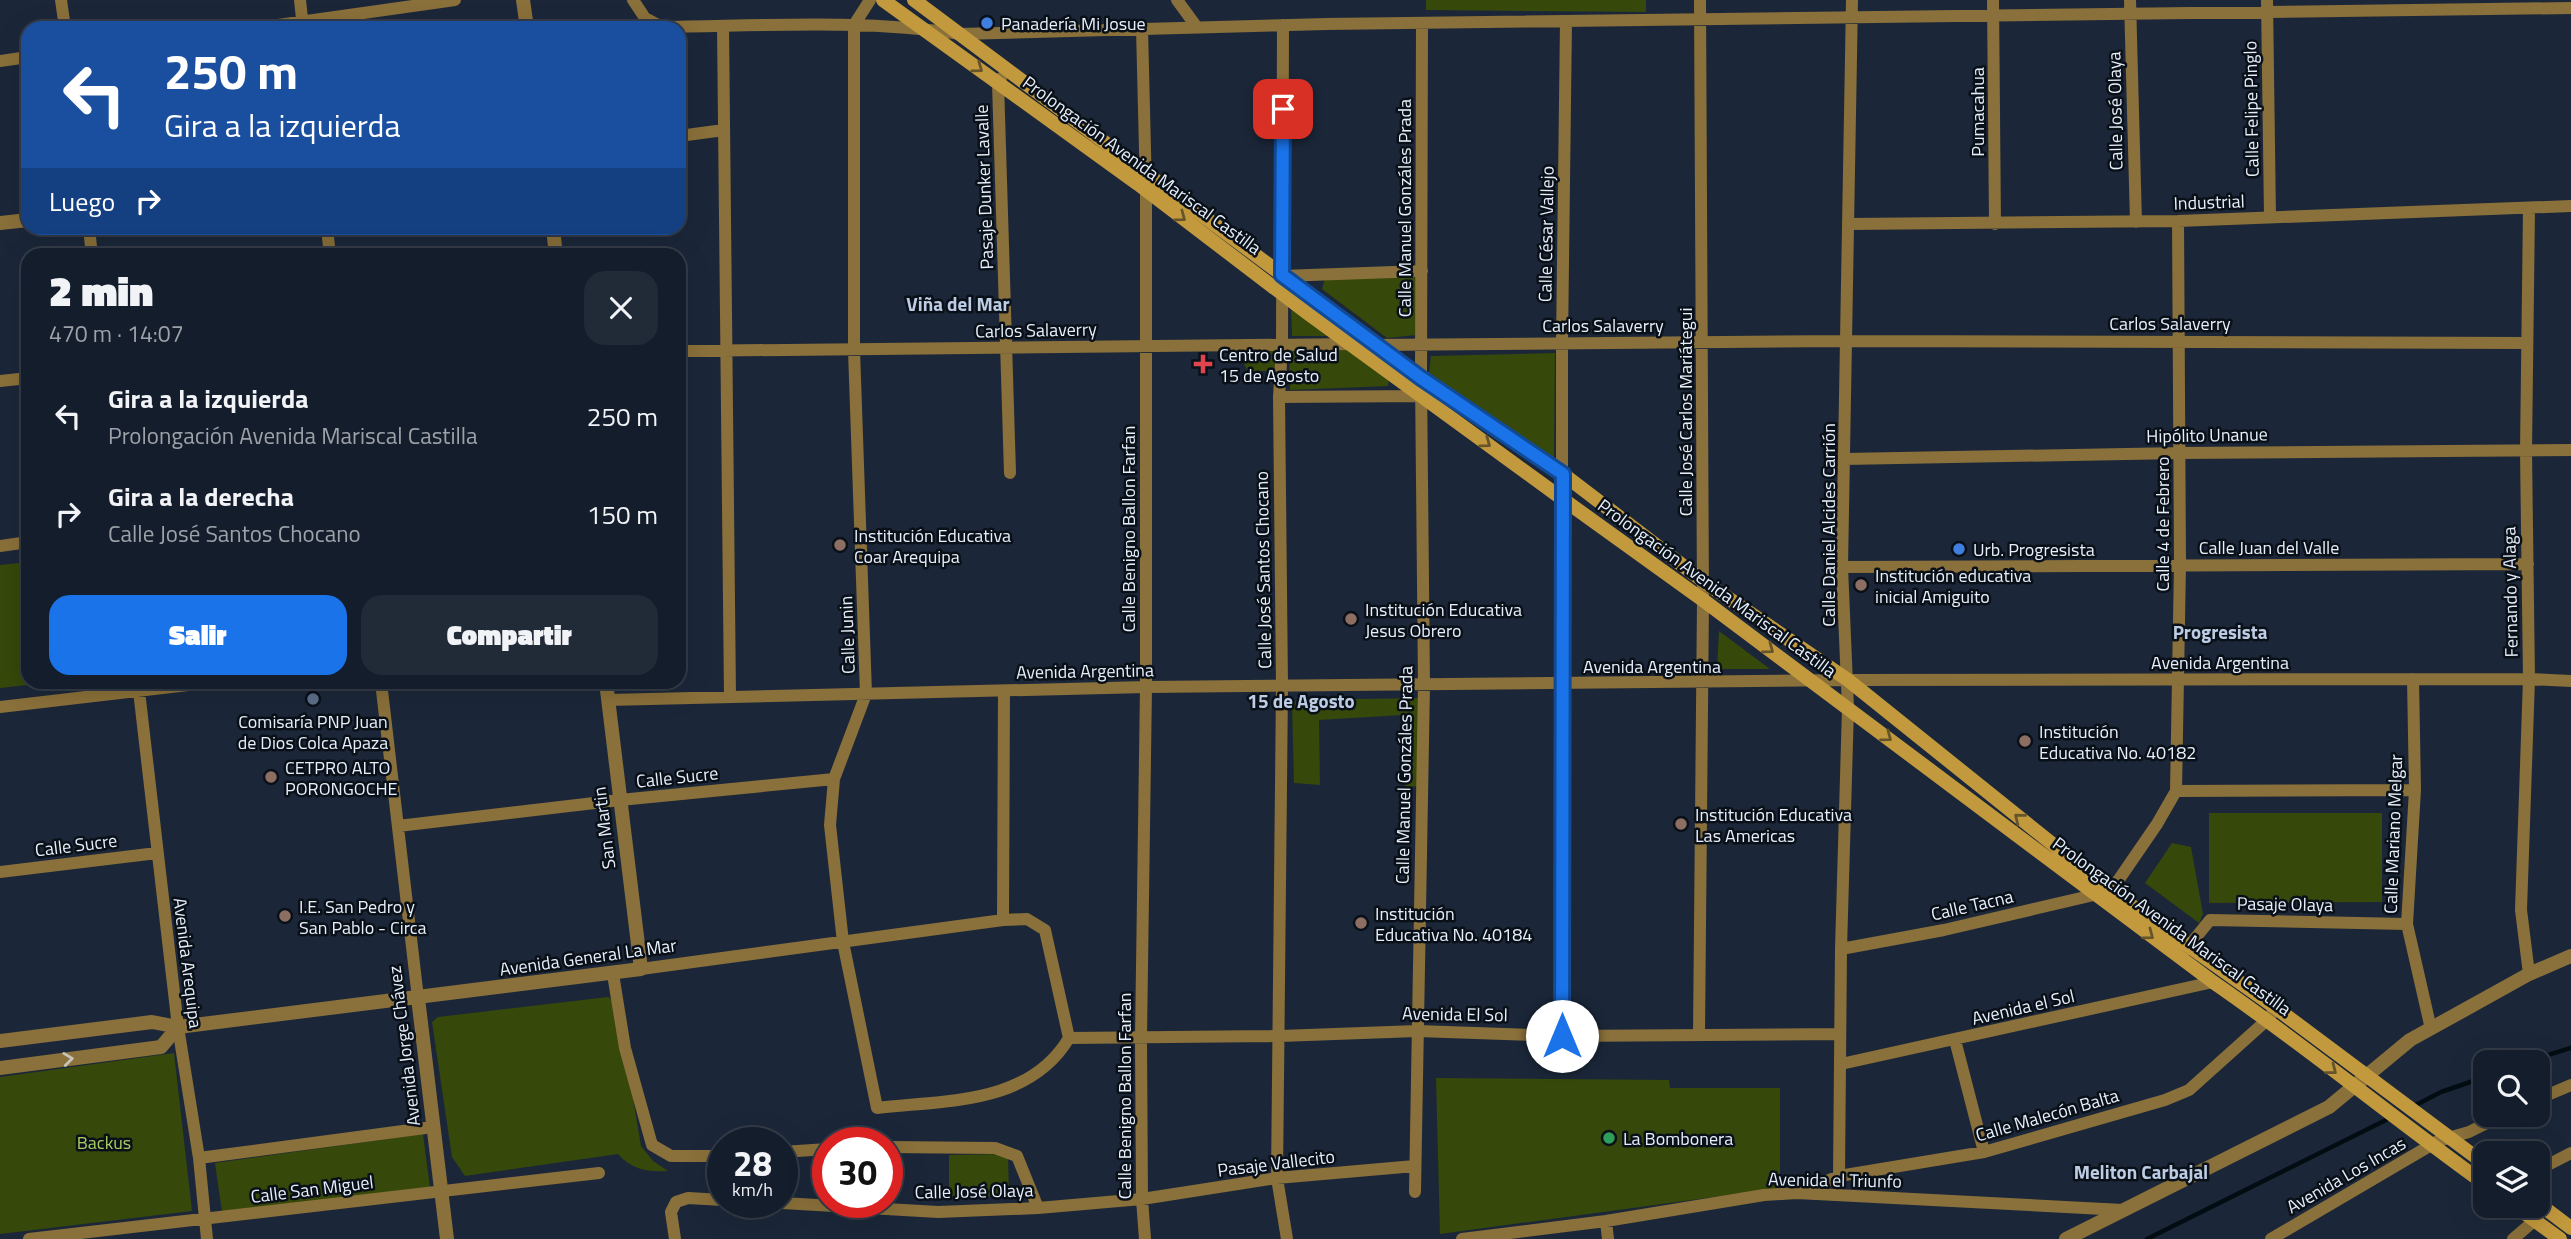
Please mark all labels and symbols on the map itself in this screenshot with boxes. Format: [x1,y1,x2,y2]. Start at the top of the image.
place label: Panadería Mi Josue [1001,10,1146,37]
marker: Panadería Mi Josue [979,15,995,31]
street label: Calle Felipe Pinglo [2236,41,2266,177]
street label: Calle José Olaya [2100,51,2130,171]
one-way arrow [970,60,983,72]
street label: Pumacahua [1964,67,1991,157]
street label: Prolongación Avenida Mariscal Castilla [1017,69,1267,261]
pin [1253,79,1313,139]
street label: Calle Manuel Gonzáles Prada [1391,99,1418,317]
street label: Pasaje Dunker Lavalle [968,104,1000,270]
street label: Calle César Vallejo [1531,166,1561,302]
street label: Industrial [2173,187,2245,217]
one-way arrow [1173,209,1186,221]
district label: Viña del Mar [906,289,1010,318]
street label: Calle José Carlos Mariátegui [1672,308,1699,516]
street label: Carlos Salaverry [2109,310,2231,337]
street label: Carlos Salaverry [1542,312,1664,339]
street label: Carlos Salaverry [975,315,1097,345]
place label: Centro de Salud 15 de Agosto [1219,341,1338,389]
marker: Centro de Salud 15 de Agosto [1193,354,1213,374]
street label: Hipólito Unanue [2146,420,2268,450]
street label: Calle Daniel Alcides Carrión [1815,423,1842,627]
street label: Calle Benigno Ballon Farfan [1115,426,1142,632]
one-way arrow [1478,434,1491,447]
street label: Calle 4 de Febrero [2149,456,2176,592]
street label: Calle José Santos Chocano [1248,471,1278,669]
street label: Prolongación Avenida Mariscal Castilla [1592,492,1842,684]
place label: Institución Educativa Coar Arequipa [854,522,1011,570]
street label: Fernando y Alaga [2495,526,2525,658]
street label: Calle Juan del Valle [2199,534,2339,561]
place label: Urb. Progresista [1973,536,2095,563]
marker: Institución Educativa Coar Arequipa [832,537,848,553]
marker: Urb. Progresista [1951,541,1967,557]
place label: Institución educativa inicial Amiguito [1875,562,2031,610]
marker: Institución educativa inicial Amiguito [1853,577,1869,593]
street label: Calle Junin [832,595,862,675]
place label: Institución Educativa Jesus Obrero [1365,596,1522,644]
marker: Institución Educativa Jesus Obrero [1343,611,1359,627]
district label: Progresista [2173,617,2268,646]
one-way arrow [1761,640,1774,653]
street label: Avenida Argentina [2151,649,2289,676]
street label: Avenida Argentina [1583,653,1721,680]
street label: Avenida Argentina [1016,656,1154,686]
street label: Calle Manuel Gonzáles Prada [1389,666,1419,884]
district label: 15 de Agosto [1247,686,1355,715]
marker: Comisaría PNP Juan de Dios Colca Apaza [305,691,321,707]
place label: Comisaría PNP Juan de Dios Colca Apaza [238,708,388,756]
place label: Institución Educativa No. 40182 [2039,718,2196,766]
one-way arrow [1880,729,1892,742]
marker: Institución Educativa No. 40182 [2017,733,2033,749]
place label: CETPRO ALTO PORONGOCHE [285,754,398,802]
street label: Calle Mariano Melgar [2377,754,2409,914]
street label: Calle Sucre [635,759,719,795]
marker: CETPRO ALTO PORONGOCHE [263,769,279,785]
street label: San Martin [586,785,622,871]
place label: Institución Educativa Las Americas [1695,801,1852,849]
one-way arrow [2015,813,2027,826]
marker: Institución Educativa Las Americas [1673,816,1689,832]
street label: Calle Sucre [33,827,119,863]
street label: Prolongación Avenida Mariscal Castilla [2047,830,2297,1022]
street label: Calle Tacna [1928,882,2016,928]
street label: Pasaje Olaya [2237,890,2333,918]
place label: I.E. San Pedro y San Pablo - Circa [299,893,427,941]
street label: Avenida Arequipa [167,896,209,1030]
place label: Institución Educativa No. 40184 [1375,900,1532,948]
marker: I.E. San Pedro y San Pablo - Circa [277,908,293,924]
marker: Institución Educativa No. 40184 [1353,915,1369,931]
one-way arrow [2142,927,2154,939]
street label: Avenida General La Mar [498,931,678,983]
street label: Avenida Jorge Chávez [381,964,427,1128]
street label: Avenida el Sol [1969,982,2077,1032]
street label: Calle Benigno Ballon Farfan [1111,993,1138,1199]
position arrow [1525,999,1599,1073]
street label: Avenida El Sol [1402,1000,1508,1028]
one-way arrow [62,1052,74,1067]
one-way arrow [2325,1062,2337,1075]
street label: Calle Malecón Balta [1972,1082,2122,1148]
place label: La Bombonera [1623,1125,1733,1152]
speed limit sign: 30 [812,1127,903,1218]
park label: Backus [77,1129,131,1156]
marker: La Bombonera [1601,1130,1617,1146]
street label: Avenida Los Incas [2281,1130,2411,1220]
street label: Pasaje Vallecito [1216,1142,1336,1184]
district label: Meliton Carbajal [2074,1157,2208,1186]
street label: Avenida el Triunfo [1768,1165,1902,1195]
street label: Calle San Miguel [249,1168,375,1210]
street label: Calle José Olaya [914,1176,1034,1206]

